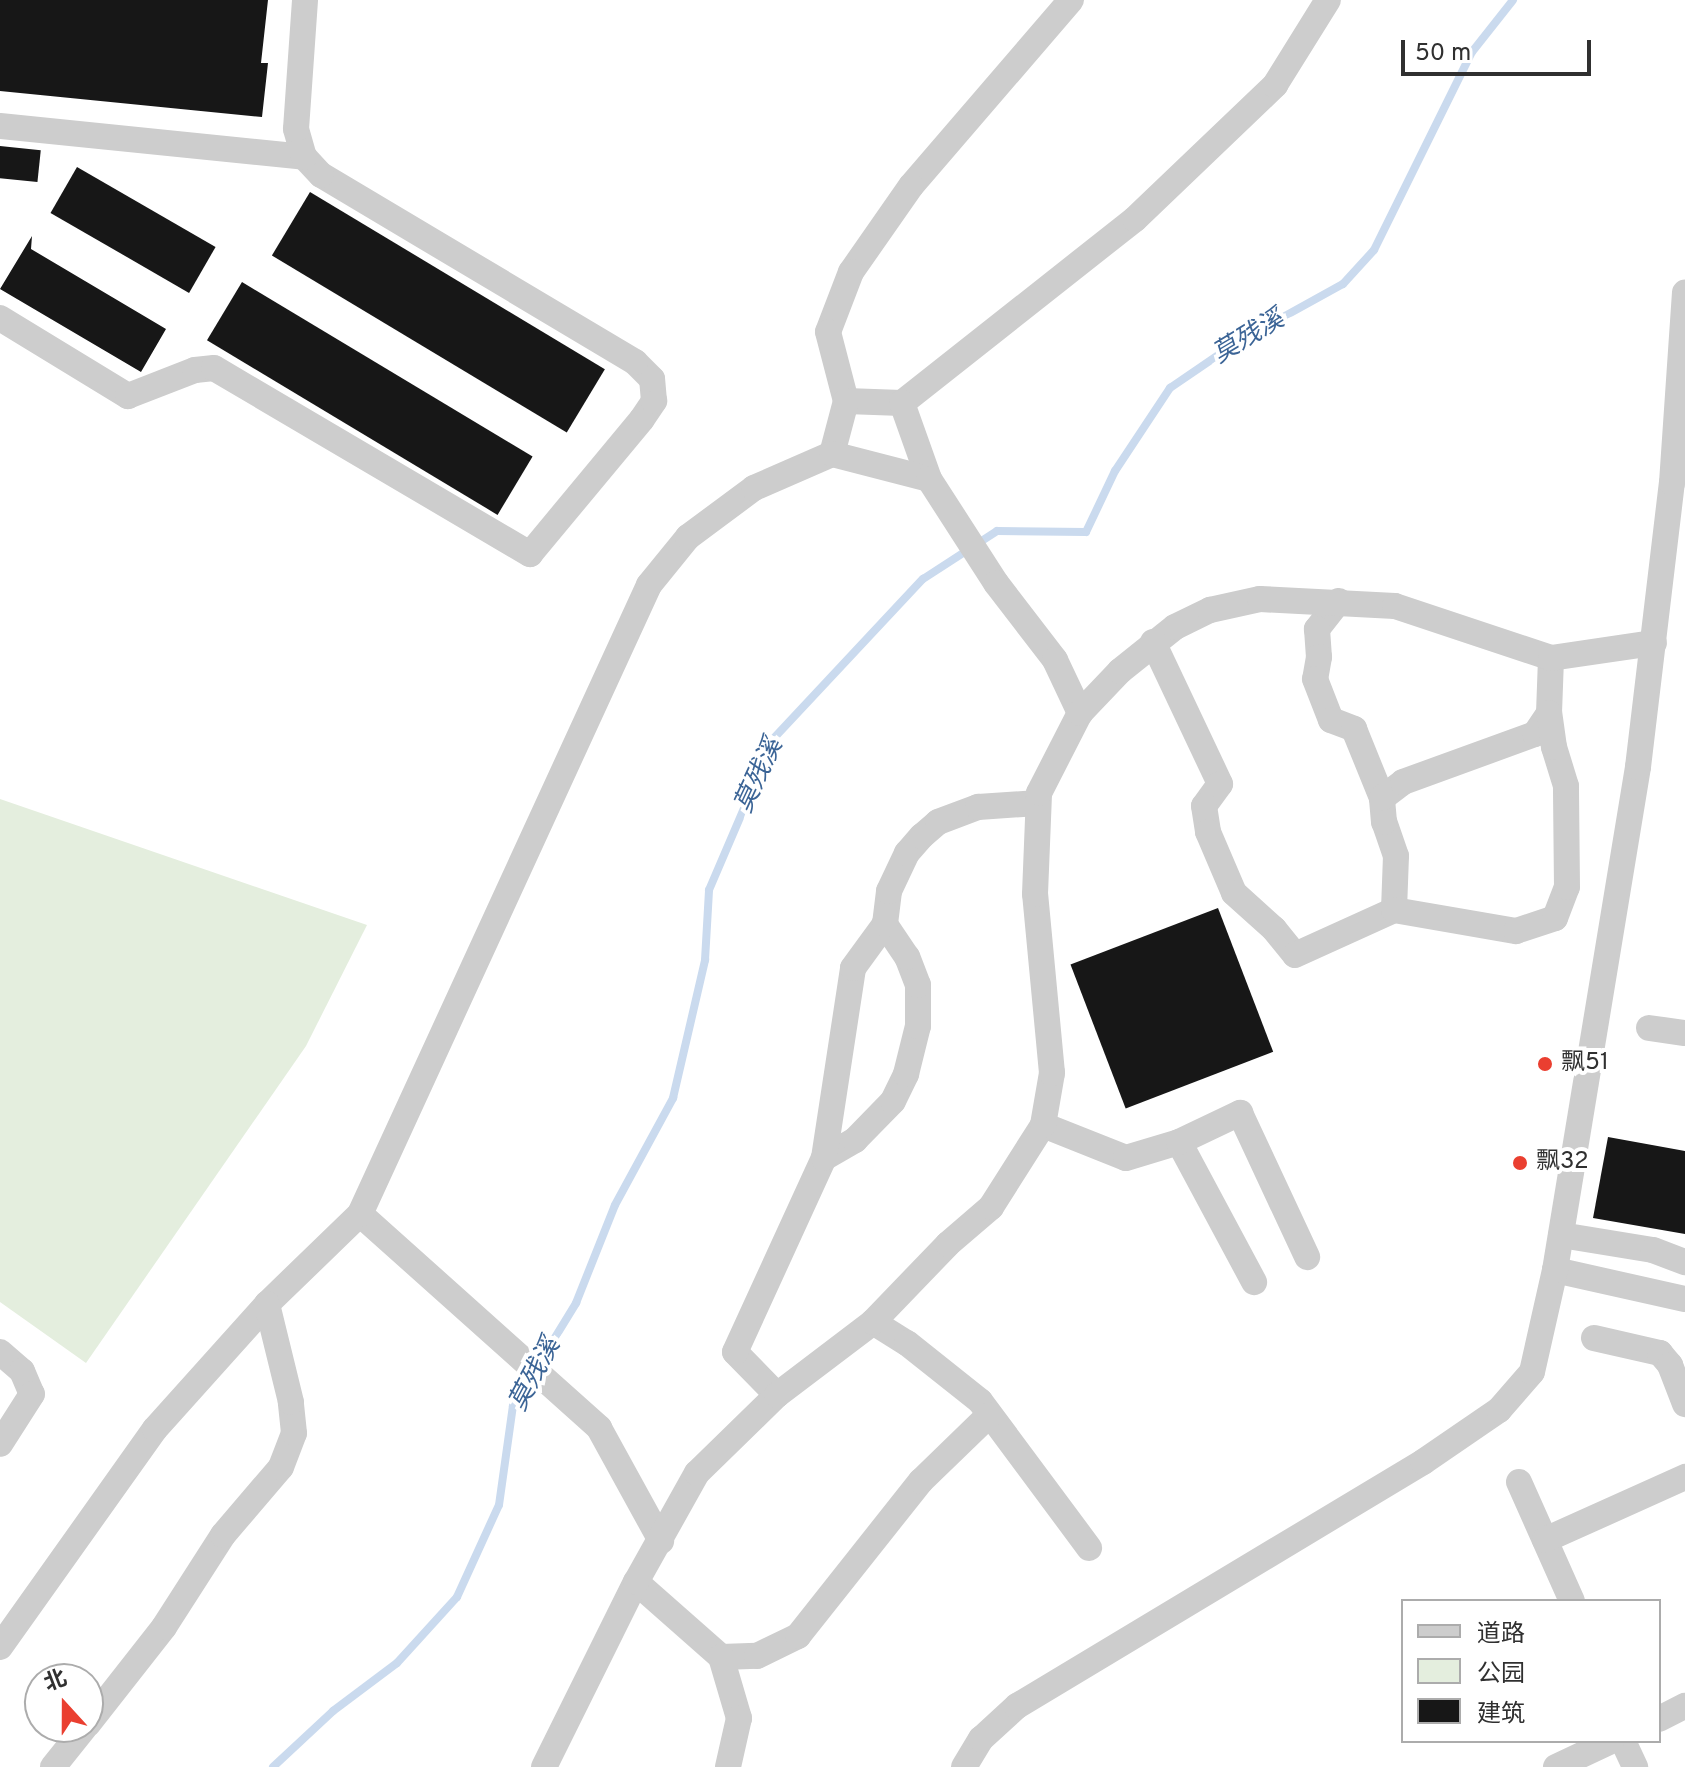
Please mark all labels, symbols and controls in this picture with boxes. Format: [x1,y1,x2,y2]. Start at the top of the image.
scale bar [1405,24,1595,74]
text: 50 m [1415,39,1471,69]
water label: 莫残溪 [1208,305,1290,371]
water label: 莫残溪 [729,734,791,818]
place label: 飘51 [1561,1050,1609,1078]
marker: 飘51 [1536,1055,1554,1073]
place label: 飘32 [1536,1149,1589,1177]
marker: 飘32 [1511,1154,1529,1172]
water label: 莫残溪 [504,1333,568,1417]
legend [1401,1599,1661,1743]
text: 道路 [1477,1620,1525,1650]
text: 公园 [1477,1660,1525,1690]
north arrow [24,1663,104,1743]
text: 北 [41,1665,71,1699]
text: 建筑 [1477,1700,1525,1730]

